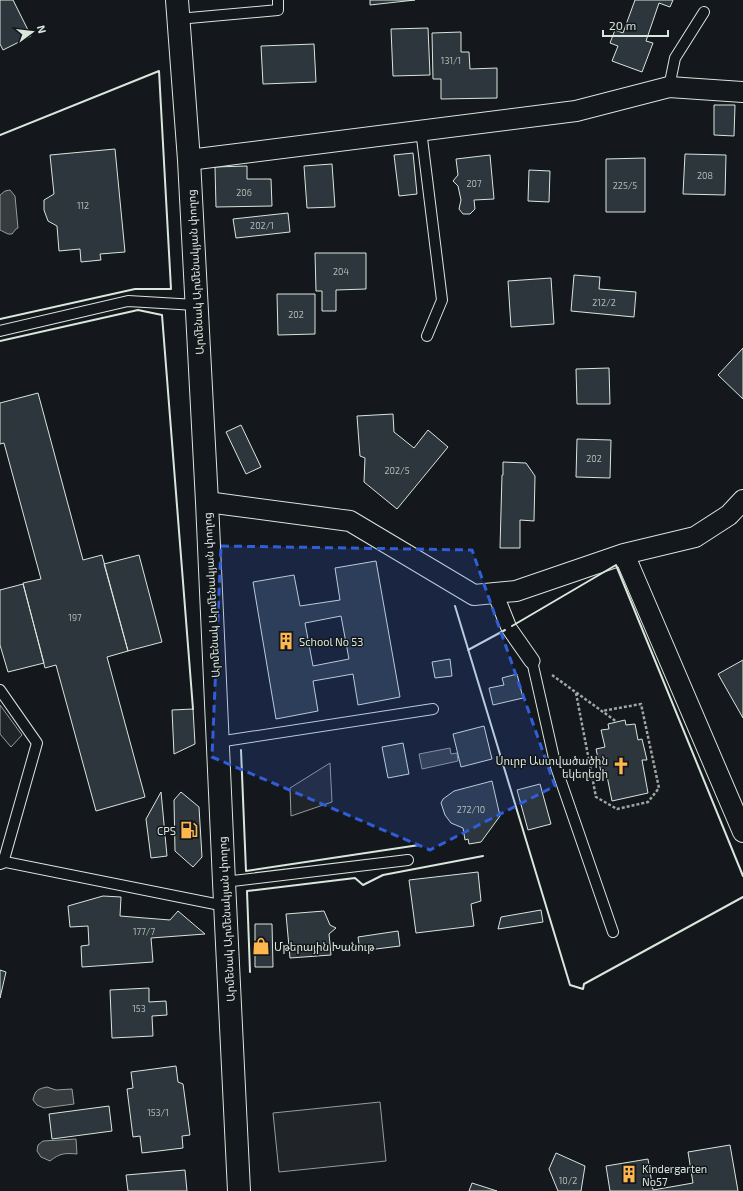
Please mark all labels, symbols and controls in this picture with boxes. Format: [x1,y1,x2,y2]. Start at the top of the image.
north arrow [12,12,52,52]
scale bar [603,12,668,38]
text: 20 m [609,18,636,32]
text: N [35,24,49,35]
house number: 131/1 [441,55,461,66]
house number: 208 [697,170,713,181]
house number: 207 [466,178,482,189]
house number: 225/5 [613,180,637,191]
house number: 206 [236,187,252,198]
street label: Արմենակ Արմենակյան փողոց [184,189,207,355]
house number: 112 [77,200,89,211]
house number: 202/1 [250,220,274,231]
house number: 204 [333,266,349,277]
house number: 212/2 [592,297,616,308]
house number: 202 [288,309,304,320]
house number: 202 [586,453,602,464]
house number: 202/5 [384,465,410,476]
street label: Արմենակ Արմենակյան փողոց [200,512,223,678]
house number: 197 [68,612,82,623]
building icon: School No 53 [276,631,296,651]
place label: School No 53 [299,635,363,648]
place label: Սուրբ Աստվածածին եկեղեցի [496,754,608,781]
church icon: Սուրբ Աստվածածին եկեղեցի [611,756,631,776]
house number: 272/10 [457,804,485,815]
fuel station icon: CPS [179,820,199,840]
place label: CPS [157,824,176,837]
street label: Արմենակ Արմենակյան փողոց [215,836,238,1002]
house number: 177/7 [133,926,155,937]
shop icon: Մթերային Խանութ [251,936,271,956]
place label: Մթերային Խանութ [274,940,375,954]
house number: 153 [132,1003,146,1014]
house number: 153/1 [147,1107,169,1118]
place label: Kindergarten No57 [642,1162,707,1188]
building icon: Kindergarten No57 [619,1164,639,1184]
house number: 10/2 [559,1175,577,1186]

